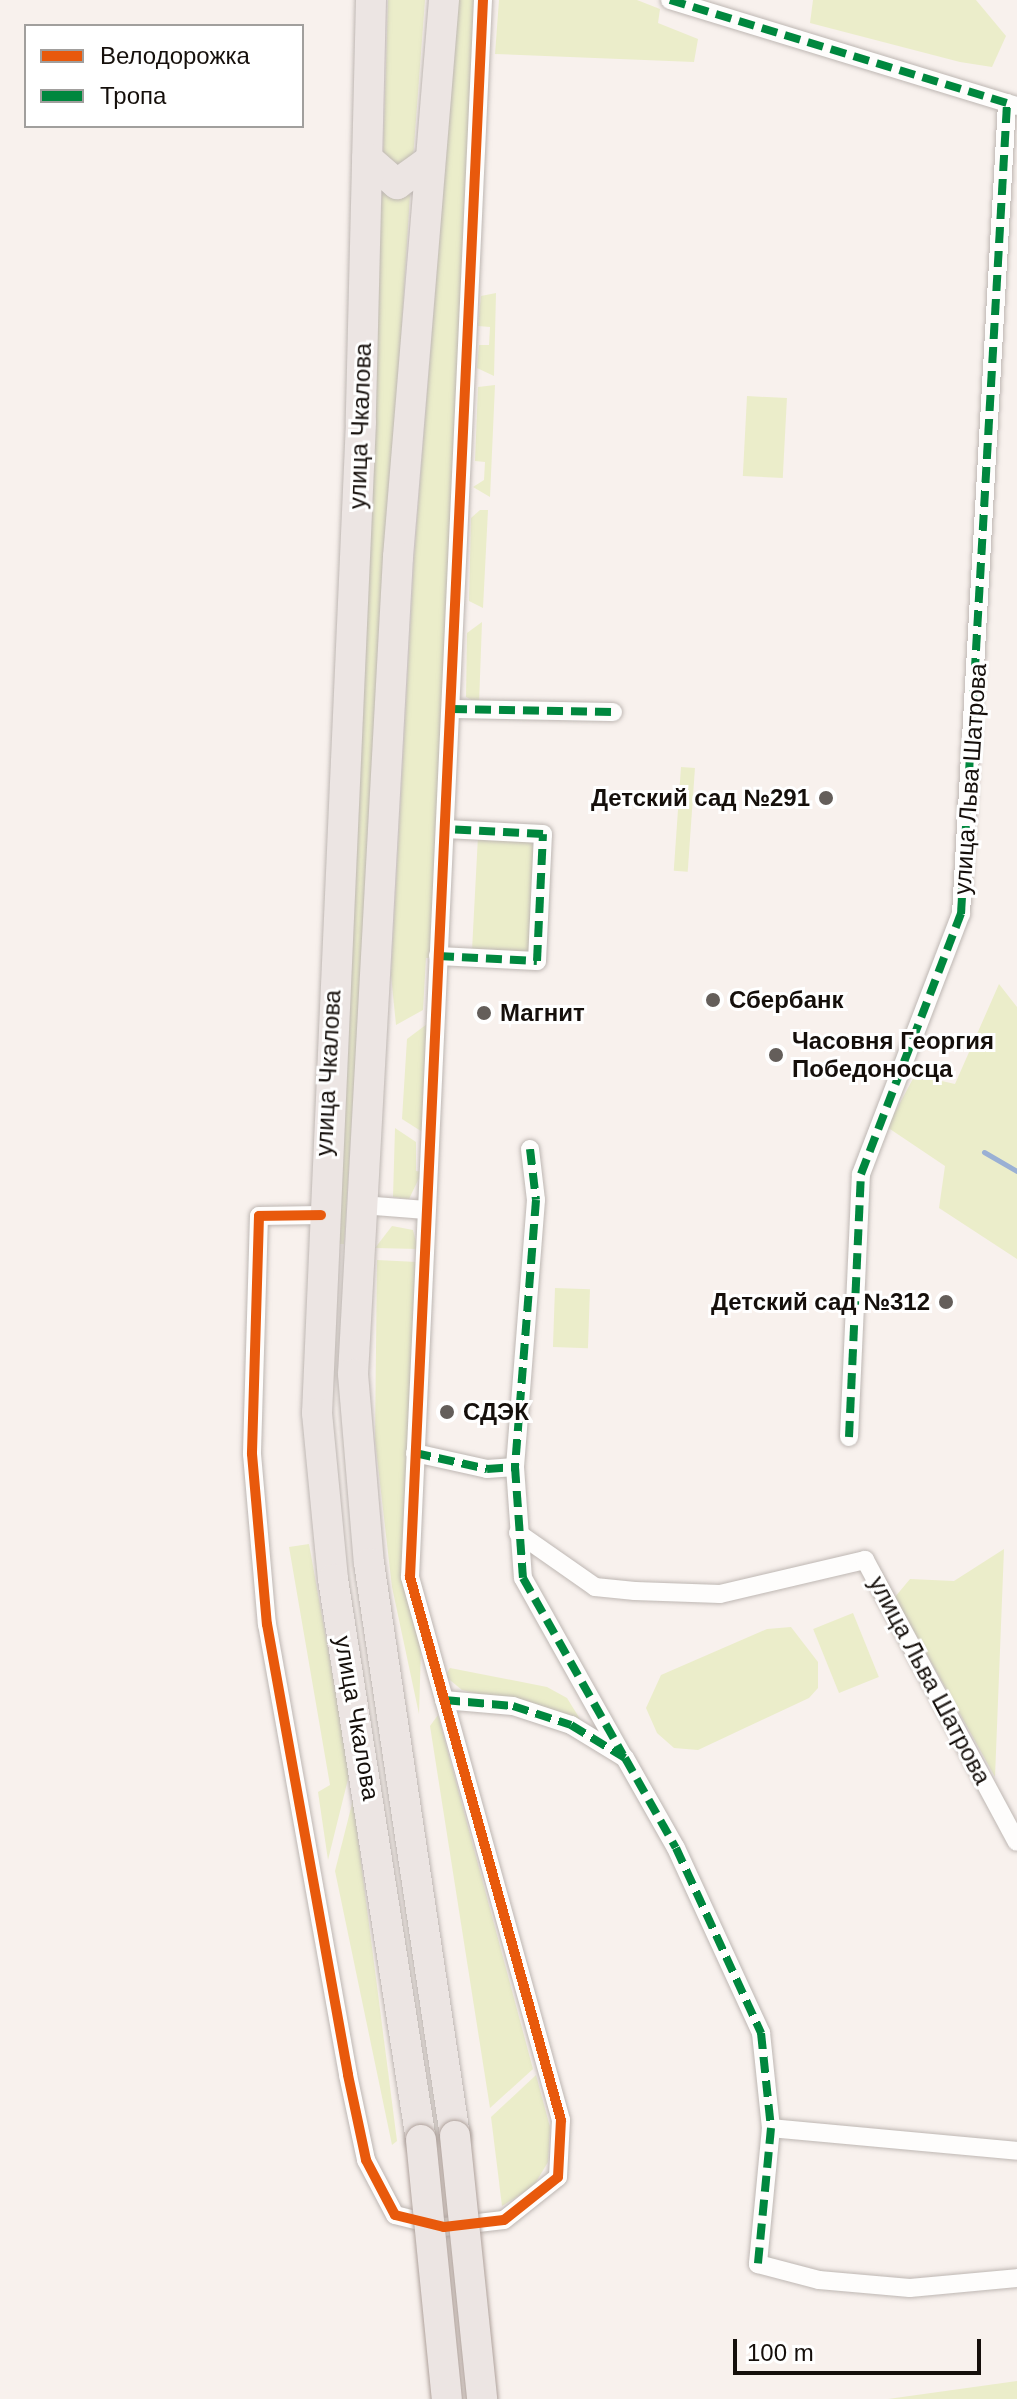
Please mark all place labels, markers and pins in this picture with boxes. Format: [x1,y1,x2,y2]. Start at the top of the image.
place label: Детский сад №291 [591,784,810,812]
marker: Детский сад №291 [817,789,835,807]
place label: Сбербанк [729,986,844,1014]
marker: Сбербанк [704,991,722,1009]
place label: Магнит [500,999,585,1027]
marker: Магнит [475,1004,493,1022]
place label: Часовня Георгия Победоносца [792,1027,994,1083]
marker: Часовня Георгия Победоносца [767,1046,785,1064]
place label: Детский сад №312 [711,1288,930,1316]
marker: Детский сад №312 [937,1293,955,1311]
place label: СДЭК [463,1398,529,1426]
marker: СДЭК [438,1403,456,1421]

